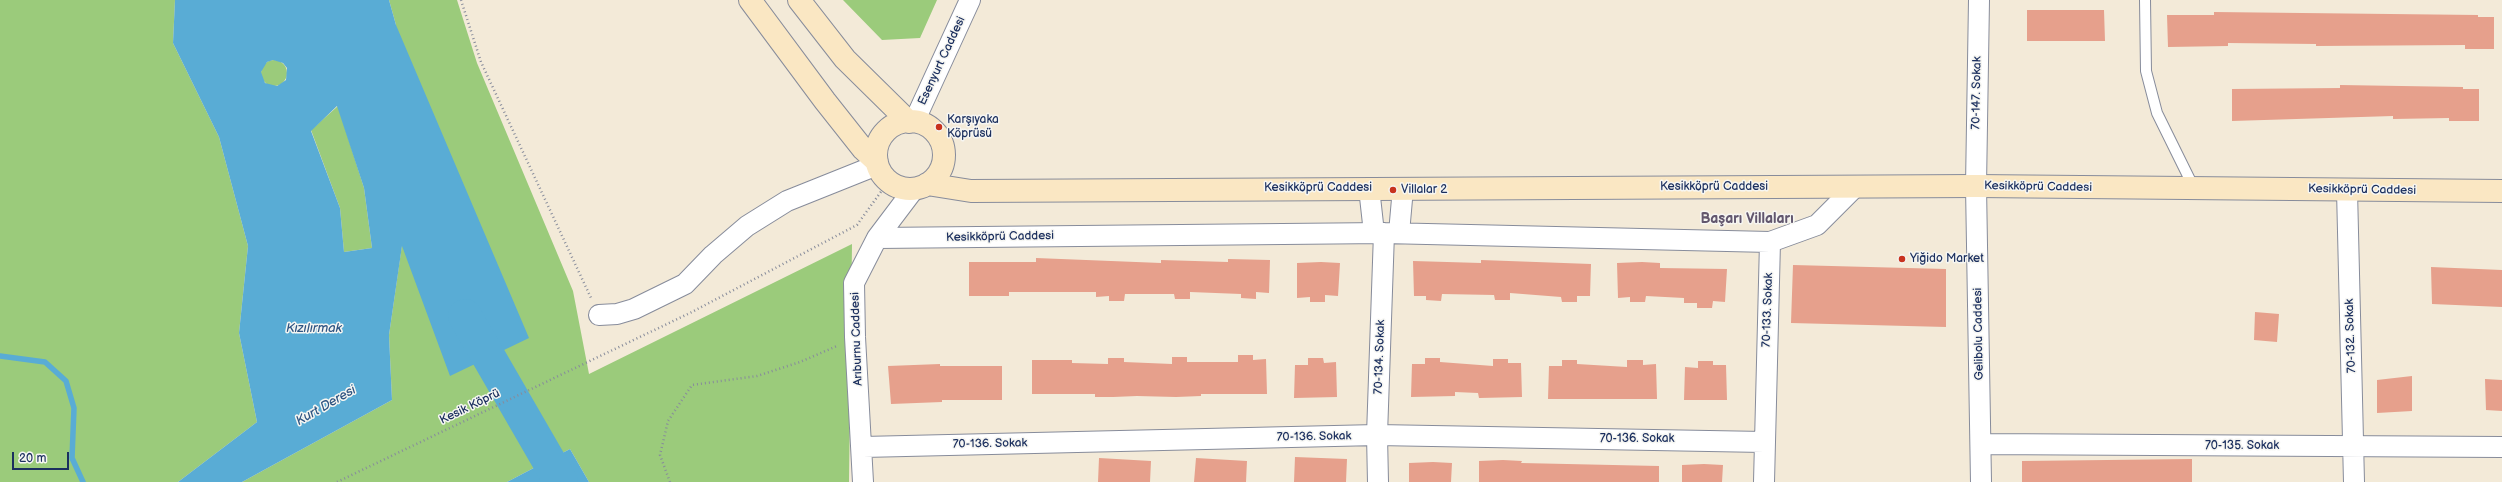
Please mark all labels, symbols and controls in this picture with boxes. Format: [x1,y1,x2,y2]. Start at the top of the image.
street label: Esenyurt Caddesi [915,14,969,108]
street label: 70-147. Sokak [1969,56,1985,130]
place label: Karşıyaka Köprüsü [947,113,999,141]
marker: Karşıyaka Köprüsü [934,122,944,132]
street label: Kesikköprü Caddesi [1984,179,2092,195]
street label: Kesikköprü Caddesi [1660,180,1768,194]
street label: Kesikköprü Caddesi [1264,181,1372,195]
street label: Kesikköprü Caddesi [2308,182,2416,198]
place label: Villalar 2 [1401,183,1447,197]
marker: Villalar 2 [1388,185,1398,195]
district label: Başarı Villaları [1700,211,1794,227]
street label: Kesikköprü Caddesi [946,229,1054,245]
place label: Yiğido Market [1910,252,1984,266]
marker: Yiğido Market [1897,254,1907,264]
street label: 70-133. Sokak [1760,272,1776,348]
street label: Gelibolu Caddesi [1971,288,1987,380]
street label: Arıburnu Caddesi [848,292,866,386]
street label: 70-132. Sokak [2343,299,2359,373]
street label: 70-134. Sokak [1372,319,1388,395]
water label: Kızılırmak [286,321,342,337]
water label: Kurt Deresi [293,383,359,429]
street label: Kesik Köprü [438,386,502,428]
street label: 70-136. Sokak [1277,429,1351,445]
street label: 70-136. Sokak [1600,432,1674,446]
street label: 70-136. Sokak [953,436,1027,452]
street label: 70-135. Sokak [2205,439,2279,453]
scale bar [14,444,71,470]
text: 20 m [19,451,46,466]

